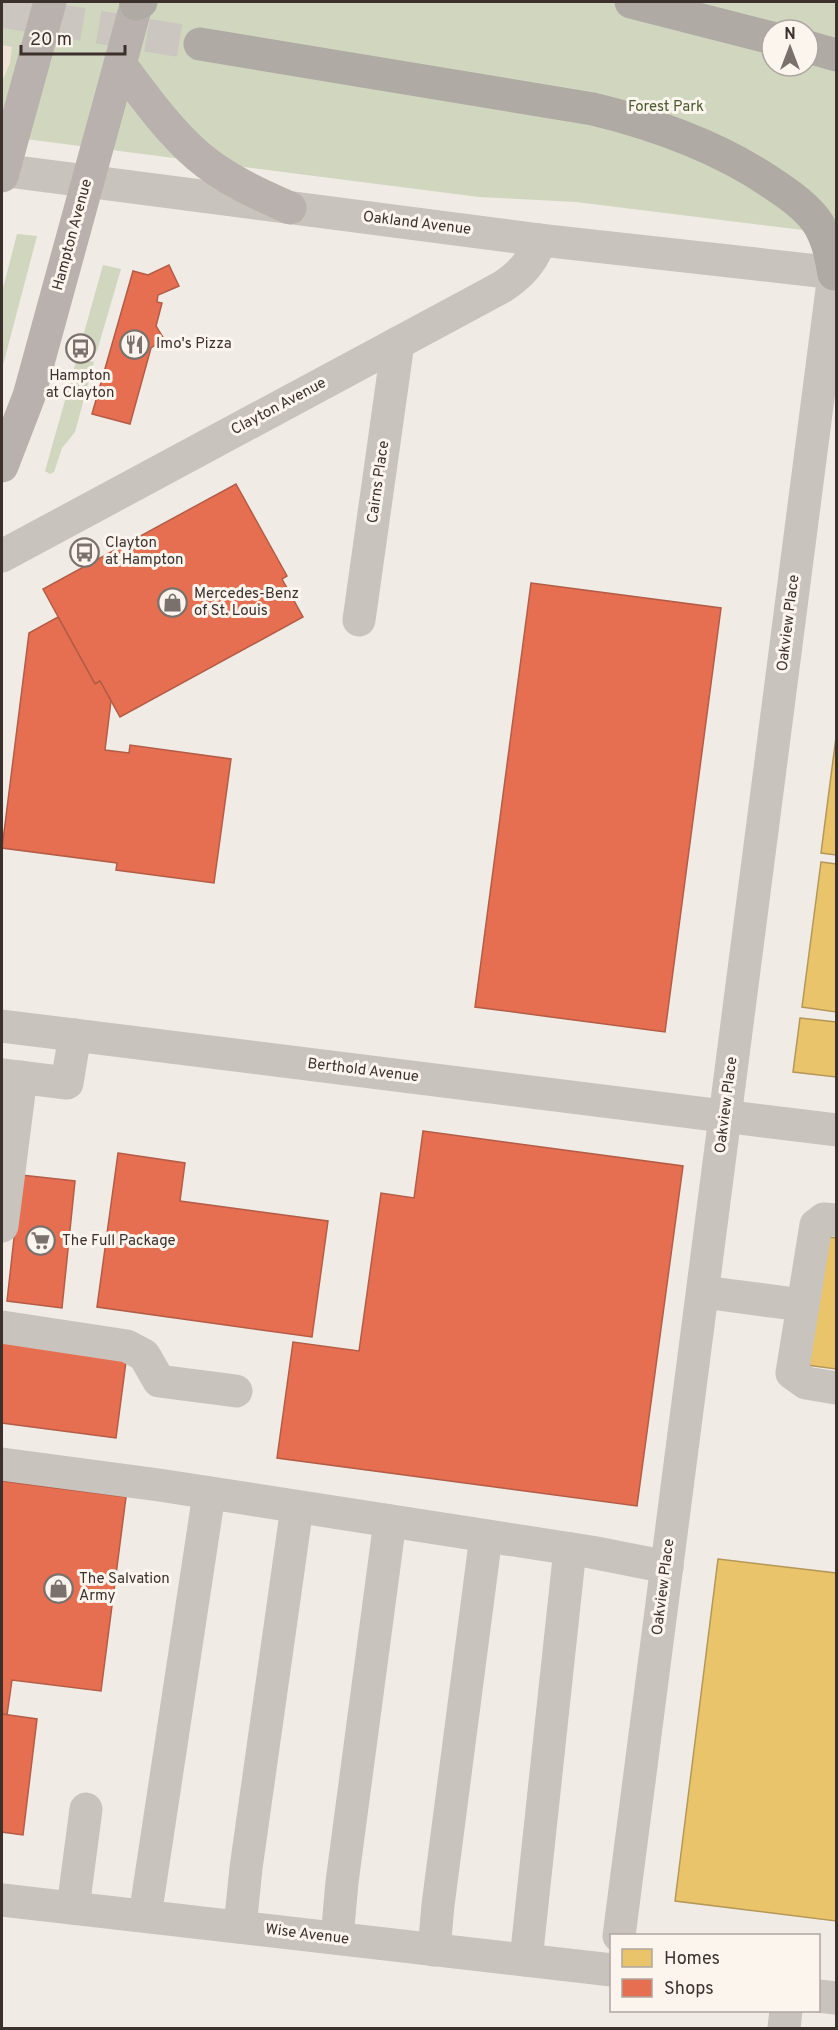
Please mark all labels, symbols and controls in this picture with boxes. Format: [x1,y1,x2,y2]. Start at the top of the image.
scale bar [21,18,124,56]
north arrow [760,18,820,78]
text: N [784,25,796,45]
text: 20 m [30,29,72,52]
park label: Forest Park [628,98,704,117]
street label: Hampton Avenue [49,177,97,293]
street label: Oakland Avenue [362,208,472,240]
restaurant icon: Imo's Pizza [119,328,151,360]
bus stop icon: Hampton at Clayton [64,333,96,365]
place label: Imo's Pizza [156,335,232,354]
place label: Hampton at Clayton [46,367,114,403]
street label: Clayton Avenue [228,374,330,440]
street label: Cairns Place [364,439,394,525]
place label: Clayton at Hampton [105,534,183,570]
bus stop icon: Clayton at Hampton [68,536,100,568]
street label: Oakview Place [774,574,804,672]
place label: Mercedes-Benz of St. Louis [194,585,299,621]
shop icon: Mercedes-Benz of St. Louis [157,587,189,619]
street label: Berthold Avenue [306,1055,420,1087]
street label: Oakview Place [712,1056,742,1154]
supermarket icon: The Full Package [25,1225,57,1257]
place label: The Full Package [62,1232,176,1251]
street label: Oakview Place [649,1538,679,1636]
place label: The Salvation Army [79,1570,170,1606]
shop icon: The Salvation Army [42,1572,74,1604]
street label: Wise Avenue [264,1920,350,1950]
legend [610,1934,820,2012]
text: Homes [664,1948,720,1971]
text: Shops [664,1978,714,2001]

